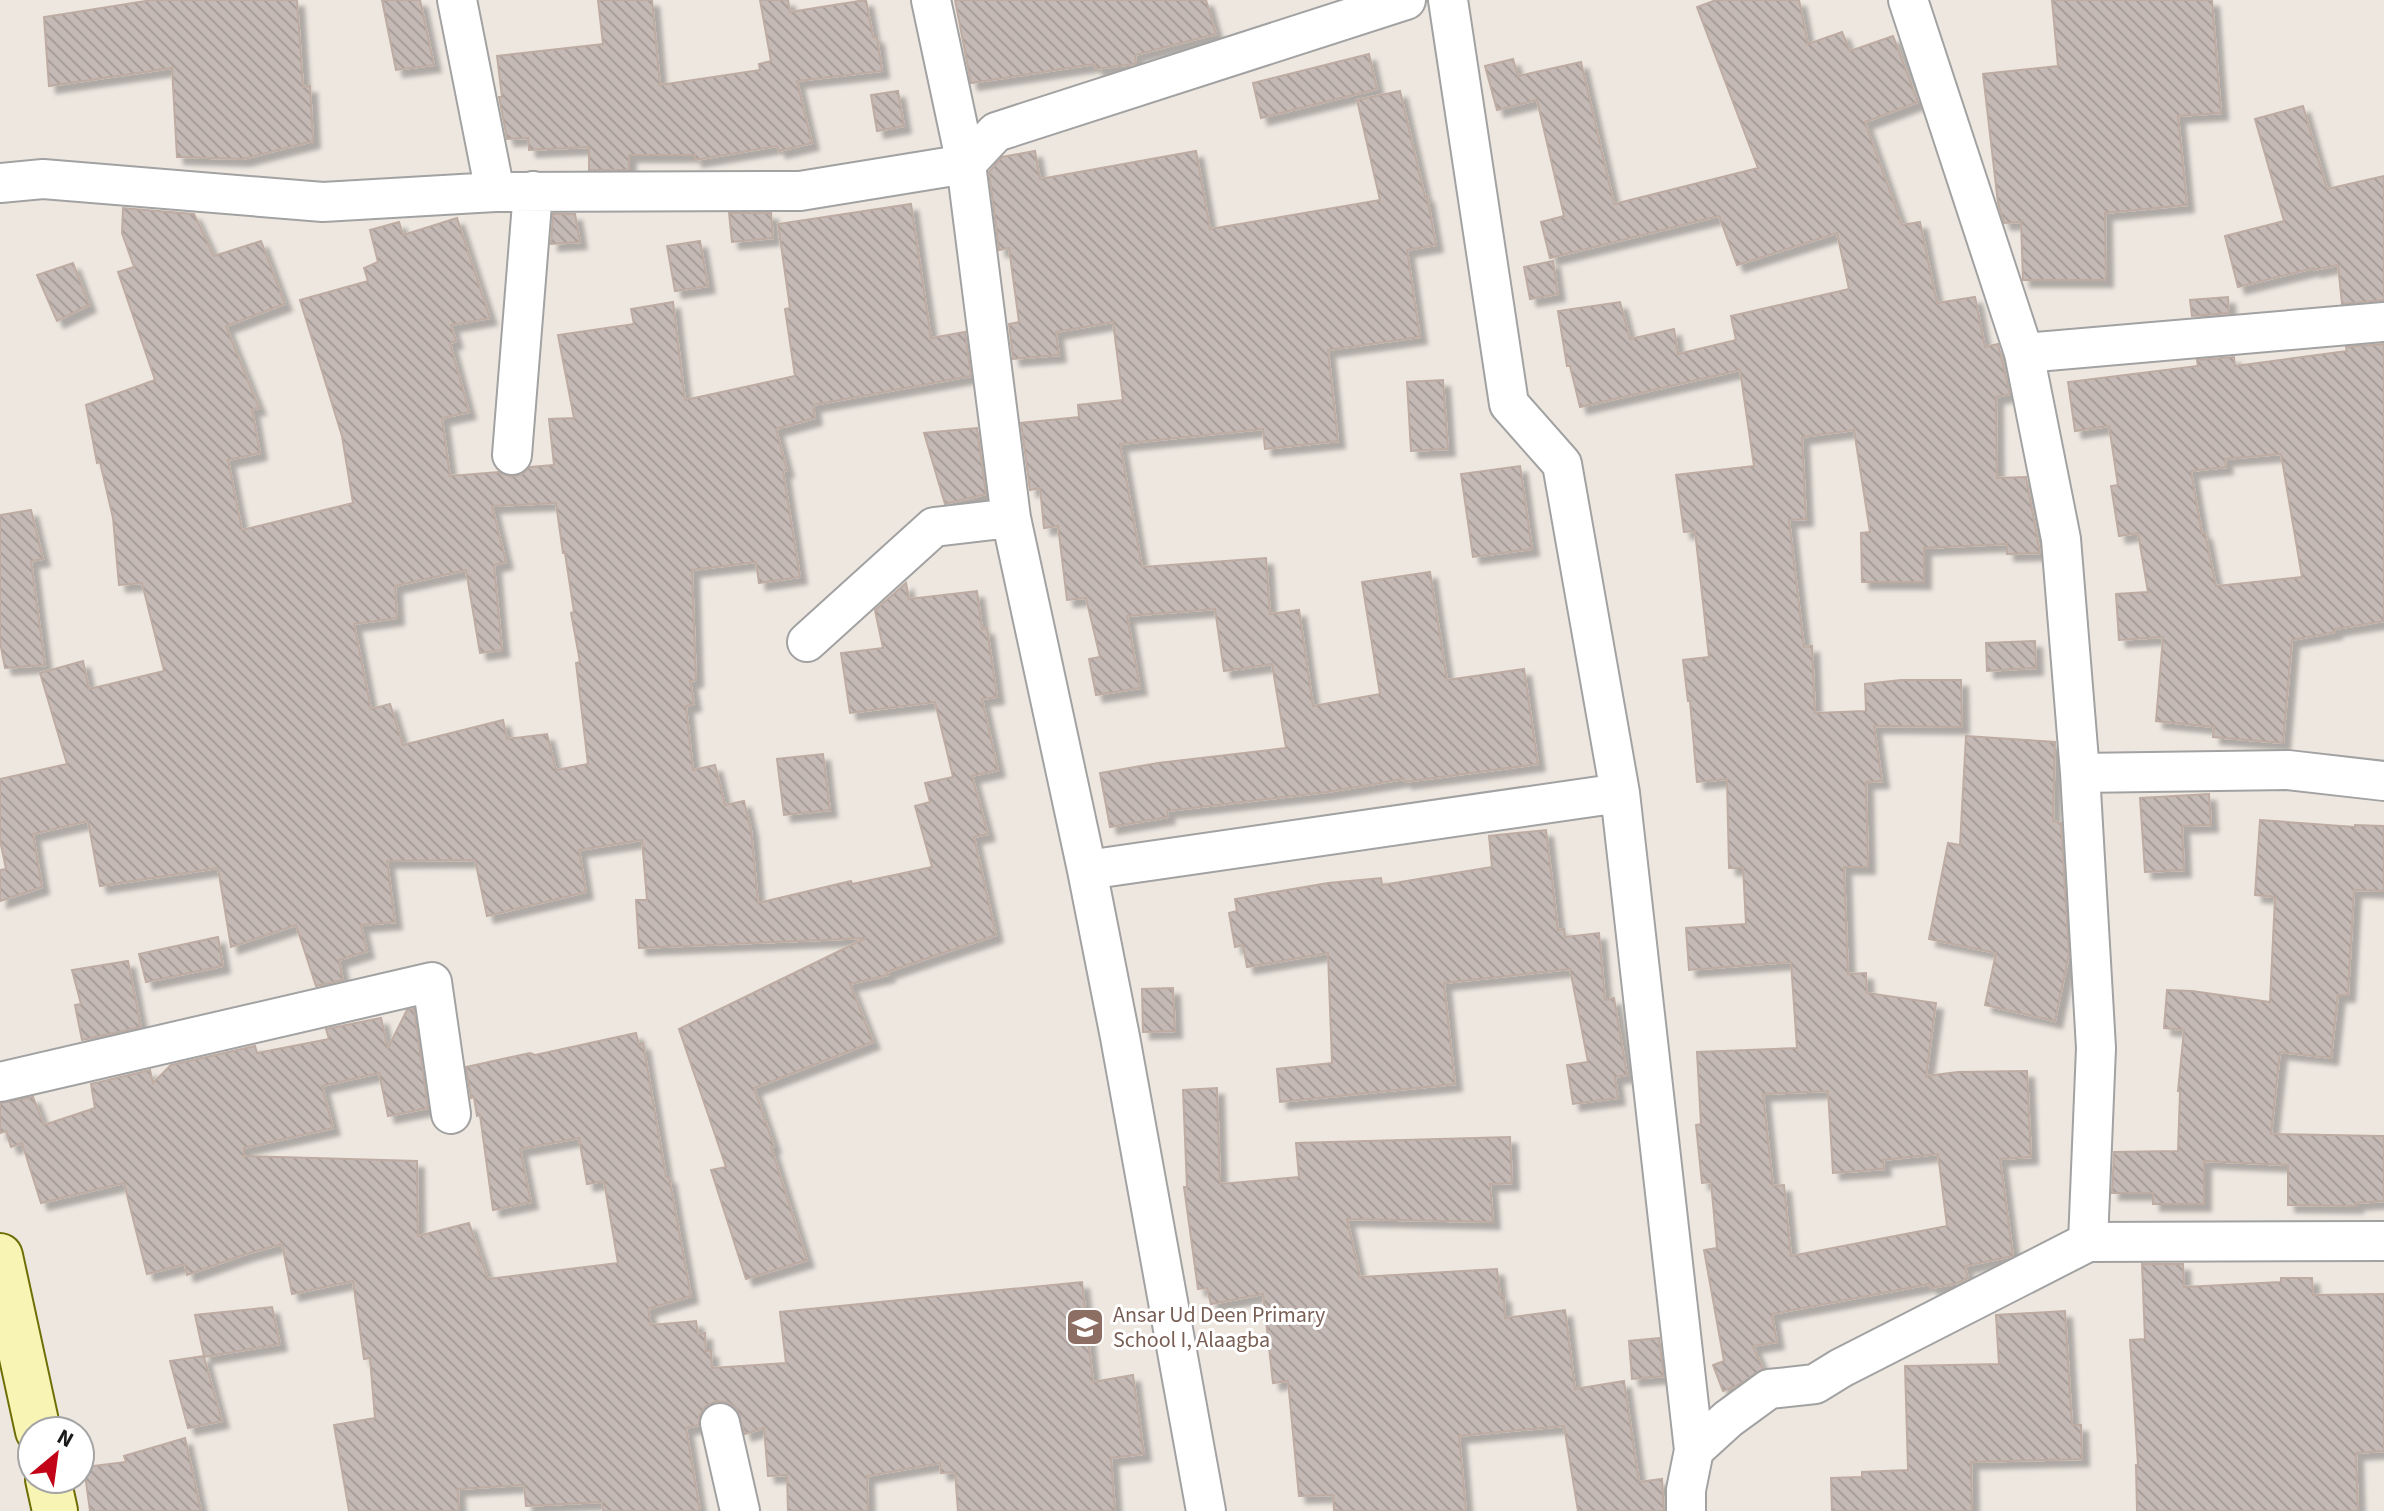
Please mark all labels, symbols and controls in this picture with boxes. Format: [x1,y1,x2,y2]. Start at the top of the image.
place label: Ansar Ud Deen Primary School I, Alaagba [1113,1299,1326,1356]
school or university icon: Ansar Ud Deen Primary School I, Alaagba [1064,1306,1106,1348]
north arrow [16,1415,96,1495]
text: N [51,1421,79,1456]

